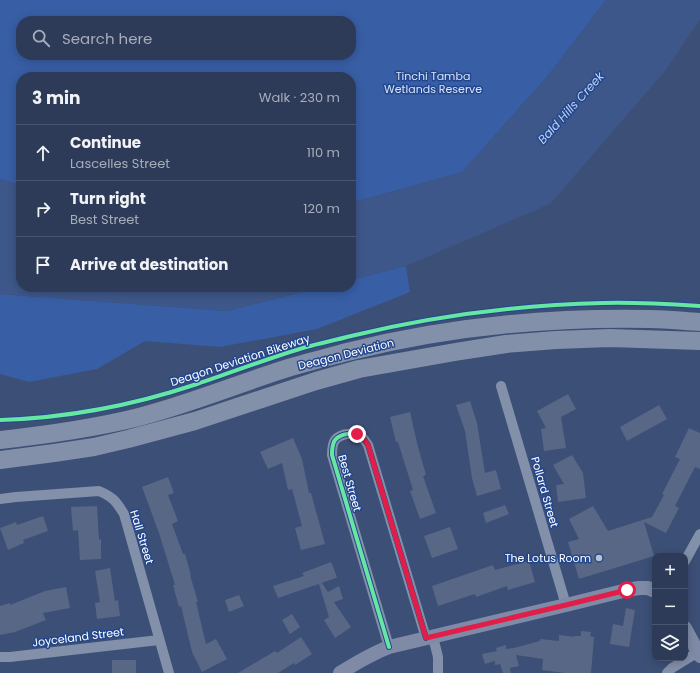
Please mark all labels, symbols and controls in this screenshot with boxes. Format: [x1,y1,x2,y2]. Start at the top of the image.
search box [16,16,356,60]
icon: search [30,27,52,49]
text: Search here [62,28,152,49]
water label: Bald Hills Creek [534,67,608,148]
park label: Tinchi Tamba Wetlands Reserve [384,68,482,97]
text: 3 min [32,86,80,110]
text: Walk · 230 m [259,88,340,107]
text: Continue [70,132,141,153]
icon: ahead [32,142,54,164]
text: 110 m [307,143,340,162]
text: Lascelles Street [70,154,170,173]
text: Turn right [70,188,146,209]
icon: right [32,198,54,220]
text: 120 m [303,199,340,218]
text: Best Street [70,210,139,229]
icon: arrive [32,254,54,276]
text: Arrive at destination [70,254,228,275]
street label: Deagon Deviation Bikeway [168,330,313,390]
street label: Deagon Deviation [296,334,396,374]
route end [348,425,366,443]
street label: Best Street [334,453,366,513]
street label: Pollard Street [527,455,563,529]
street label: Hall Street [126,508,158,566]
place label: The Lotus Room [505,550,591,566]
marker: The Lotus Room [594,553,604,563]
map controls [652,553,688,661]
button: + [652,553,688,589]
route start [618,581,636,599]
button: − [652,589,688,625]
street label: Joyceland Street [31,623,125,651]
button: layers [652,625,688,661]

